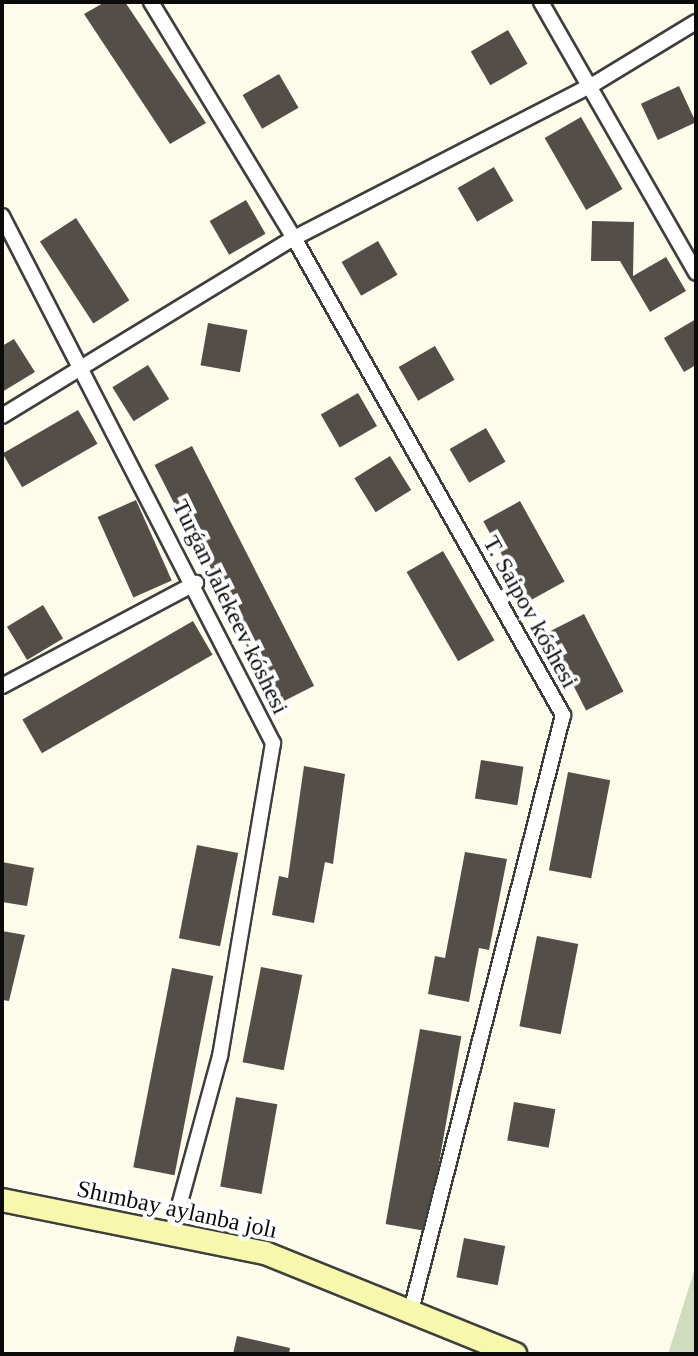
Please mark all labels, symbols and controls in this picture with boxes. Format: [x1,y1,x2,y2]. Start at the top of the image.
street label: Turǵan Jalekeev kóshesi [166,495,294,719]
street label: T. Saipov kóshesi [476,531,584,693]
street label: Shımbay aylanba jolı [74,1175,280,1245]

